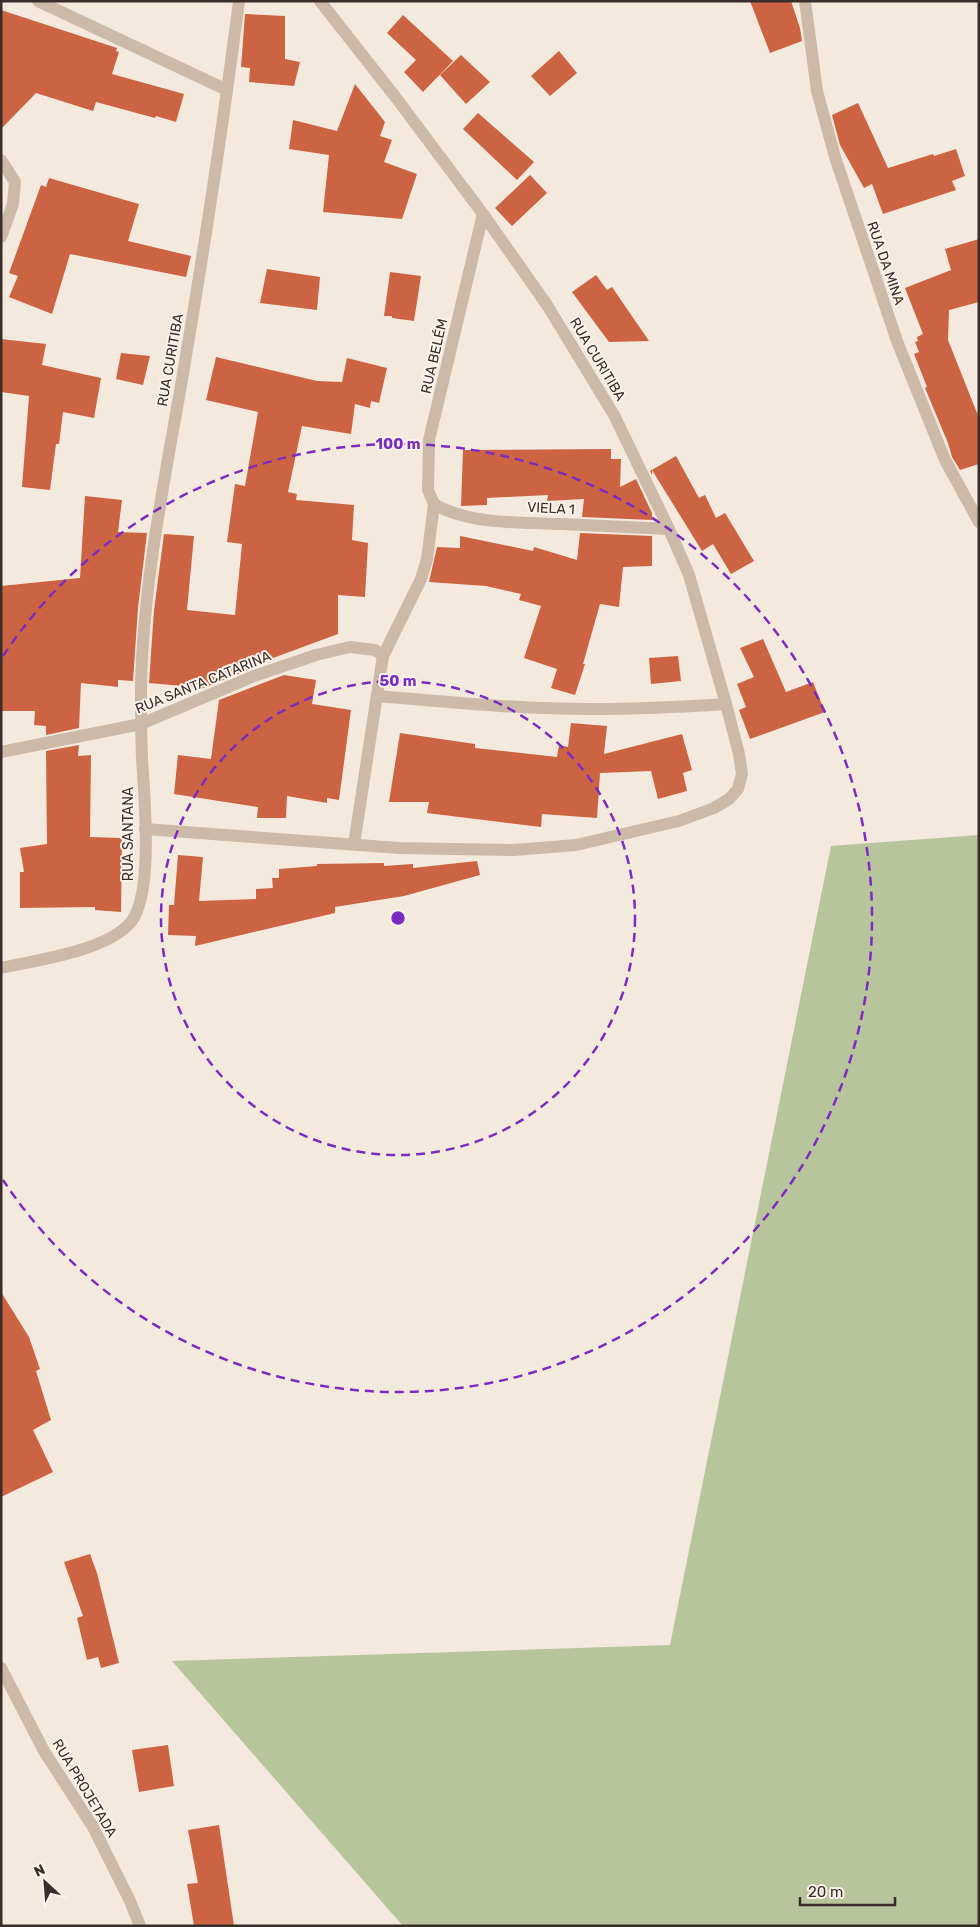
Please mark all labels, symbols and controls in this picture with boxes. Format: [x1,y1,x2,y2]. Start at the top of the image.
street label: RUA DA MINA [863,219,908,308]
street label: RUA CURITIBA [154,312,187,408]
street label: RUA CURITIBA [566,315,629,404]
street label: RUA BELÉM [417,317,451,395]
text: 100 m [376,435,420,453]
street label: VIELA 1 [527,499,575,518]
street label: RUA SANTA CATARINA [133,647,274,717]
text: 50 m [380,672,416,690]
street label: RUA SANTANA [120,786,137,881]
centre of rings [389,909,407,927]
street label: RUA PROJETADA [49,1736,121,1841]
north arrow [20,1857,70,1907]
text: N [31,1861,48,1881]
scale bar [800,1874,895,1906]
text: 20 m [808,1883,843,1901]

